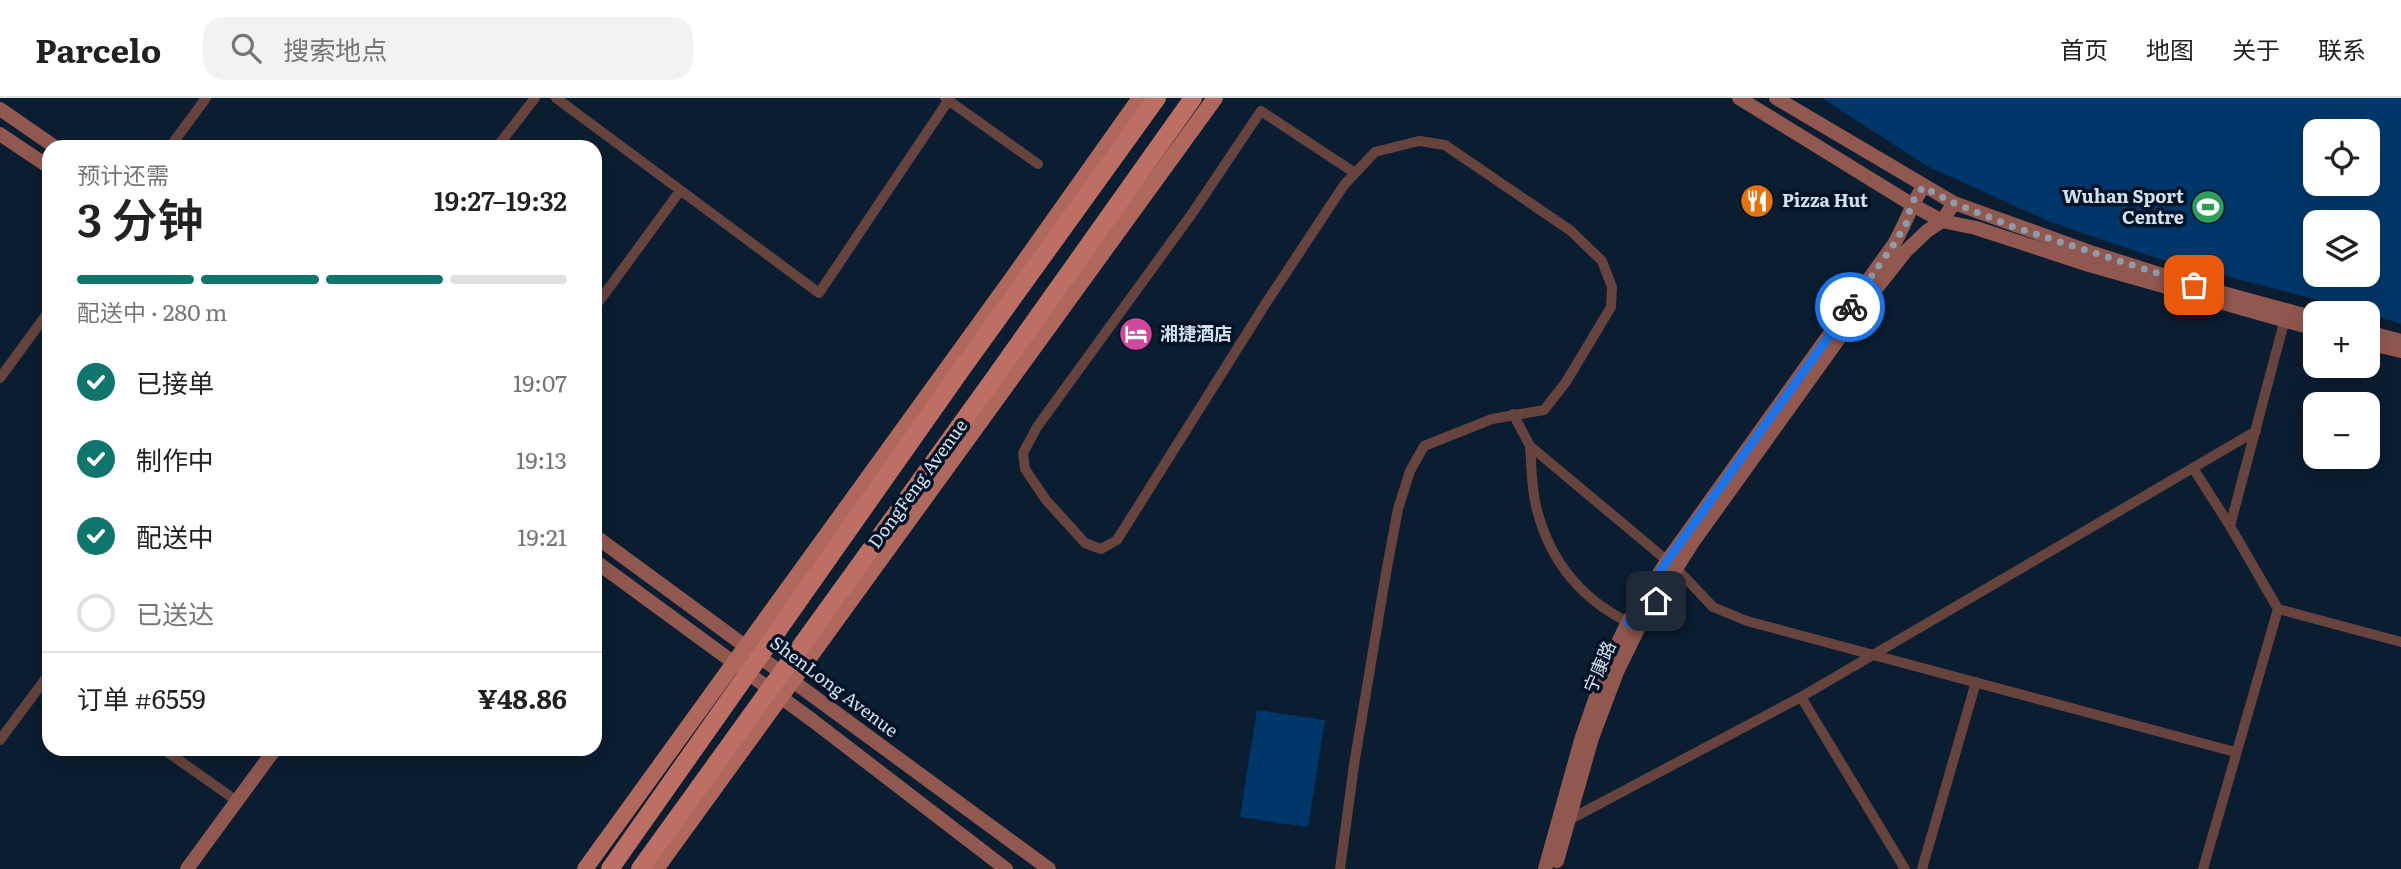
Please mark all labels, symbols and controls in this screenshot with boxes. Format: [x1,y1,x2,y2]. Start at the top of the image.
search box [203,17,693,80]
text: Parcelo [35,24,161,73]
icon: search [227,29,265,67]
text: 搜索地点 [283,29,387,68]
text: 首页 [2060,31,2108,66]
text: 地图 [2146,31,2194,66]
text: 关于 [2232,31,2280,66]
text: 联系 [2318,31,2366,66]
map controls [2303,119,2380,469]
button: locate [2303,119,2380,196]
text: 预计还需 [77,157,169,191]
text: 19:27–19:32 [434,180,567,219]
restaurant icon: Pizza Hut [1738,182,1776,220]
place label: Wuhan Sport Centre [2062,182,2184,230]
text: 3 分钟 [77,183,204,251]
place label: Pizza Hut [1782,186,1868,213]
sports icon: Wuhan Sport Centre [2189,188,2227,226]
button: layers [2303,210,2380,287]
pin [2164,255,2224,315]
icon: bag [2175,266,2213,304]
courier [1815,272,1885,342]
icon: bike [1831,288,1869,326]
text: 配送中 · 280 m [77,294,227,328]
button: + [2303,301,2380,378]
hotel icon: 湘捷酒店 [1117,315,1155,353]
place label: 湘捷酒店 [1160,319,1232,346]
text: 已接单 [136,362,214,401]
icon: check [77,363,115,401]
text: 19:07 [513,365,567,399]
button: − [2303,392,2380,469]
street label: DongFeng Avenue [860,413,973,553]
text: 制作中 [136,439,214,478]
icon: check [77,440,115,478]
text: 19:13 [516,442,567,476]
text: 配送中 [136,516,214,555]
icon: check [77,517,115,555]
text: 19:21 [517,519,567,553]
pin [1626,571,1686,631]
icon: home [1637,582,1675,620]
text: 已送达 [136,593,214,632]
street label: ShenLong Avenue [765,629,905,743]
street label: 宁康路 [1576,636,1622,697]
text: 订单 #6559 [77,678,206,717]
text: ¥48.86 [478,678,567,717]

